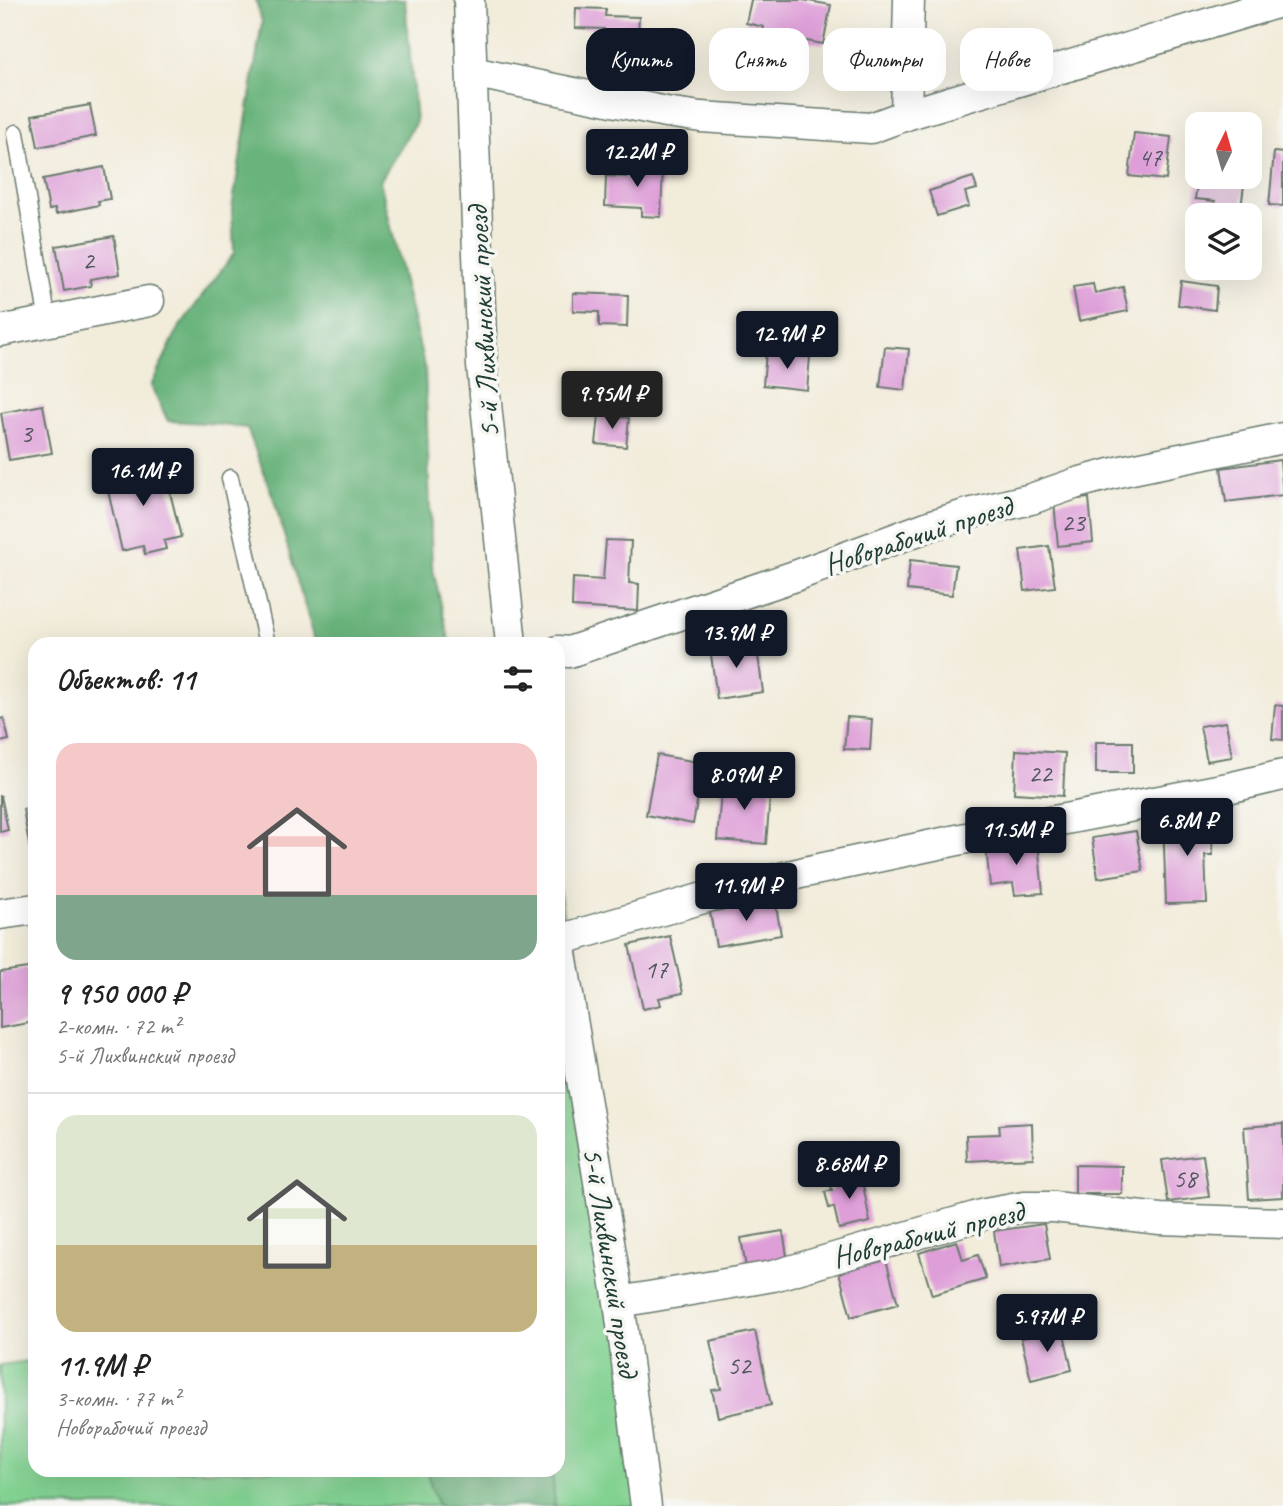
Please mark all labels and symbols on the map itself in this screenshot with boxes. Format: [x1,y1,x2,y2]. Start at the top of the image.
north arrow [1185,112,1262,189]
pin: 12.2M ₽ [572,130,702,189]
house number: 47 [1138,141,1163,174]
street label: 5-й Лихвинский проезд [458,203,508,439]
house number: 2 [82,244,96,277]
pin: 12.9M ₽ [722,312,852,371]
pin: 9.95M ₽ [547,372,677,431]
house number: 3 [20,417,34,450]
pin: 16.1M ₽ [78,448,208,508]
street label: Новорабочий проезд [819,486,1019,583]
house number: 23 [1061,506,1087,539]
pin: 13.9M ₽ [671,610,801,670]
pin: 8.09M ₽ [679,752,809,812]
house number: 22 [1028,757,1054,790]
pin: 6.8M ₽ [1130,798,1244,858]
pin: 11.5M ₽ [951,808,1081,867]
pin: 11.9M ₽ [681,864,811,923]
house number: 17 [644,953,669,986]
pin: 8.68M ₽ [784,1142,914,1201]
street label: 5-й Лихвинский проезд [574,1145,648,1382]
house number: 58 [1173,1162,1199,1195]
street label: Новорабочий проезд [829,1191,1030,1276]
pin: 5.97M ₽ [982,1294,1112,1354]
house number: 52 [727,1349,753,1382]

